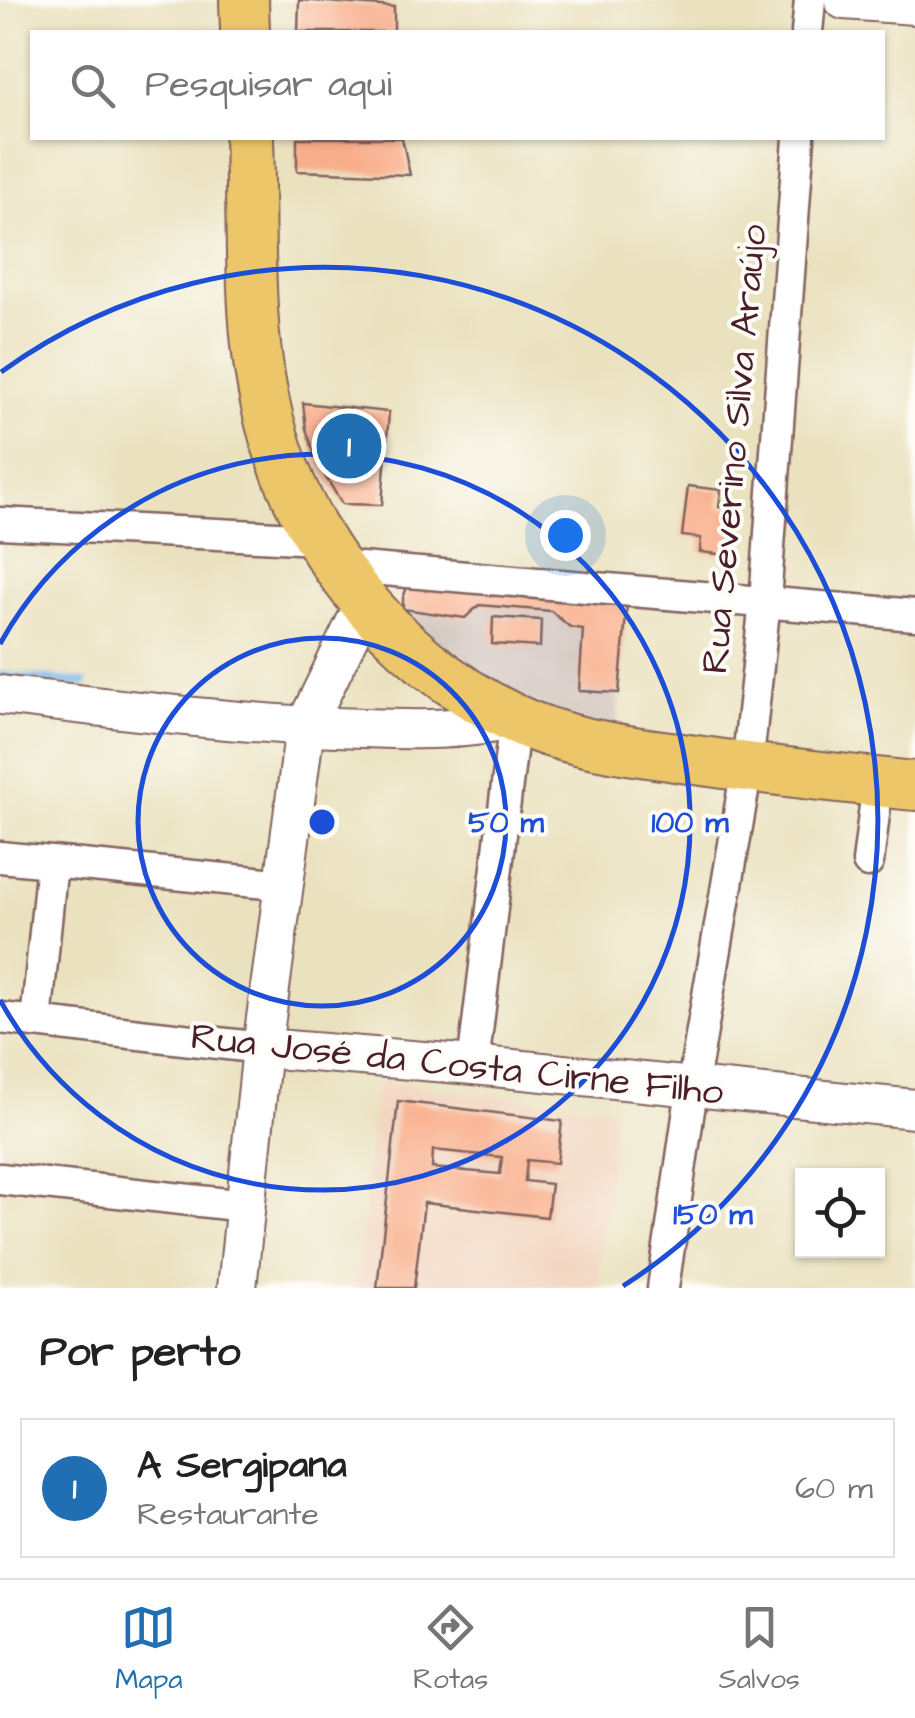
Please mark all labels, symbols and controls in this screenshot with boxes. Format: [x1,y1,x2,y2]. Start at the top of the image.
search box [30,30,885,140]
icon: search [65,58,120,113]
text: Pesquisar aqui [145,59,392,111]
street label: Rua Severino Silva Araújo [689,222,781,676]
pin: 1 [316,408,382,484]
your location [540,510,591,561]
text: 50 m [468,802,544,844]
text: 100 m [651,802,729,844]
centre of rings [304,804,340,840]
street label: Rua José da Costa Cirne Filho [188,1011,726,1119]
map controls [795,1168,885,1258]
button: locate [795,1168,885,1258]
text: 150 m [673,1194,753,1236]
text: Por perto [40,1324,240,1382]
text: A Sergipana [137,1440,347,1492]
text: 1 [72,1466,77,1511]
text: 60 m [795,1466,873,1511]
text: Restaurante [137,1492,319,1537]
tab: Mapa [115,1600,182,1699]
tab: Rotas [413,1600,488,1699]
tab: Salvos [719,1600,800,1699]

